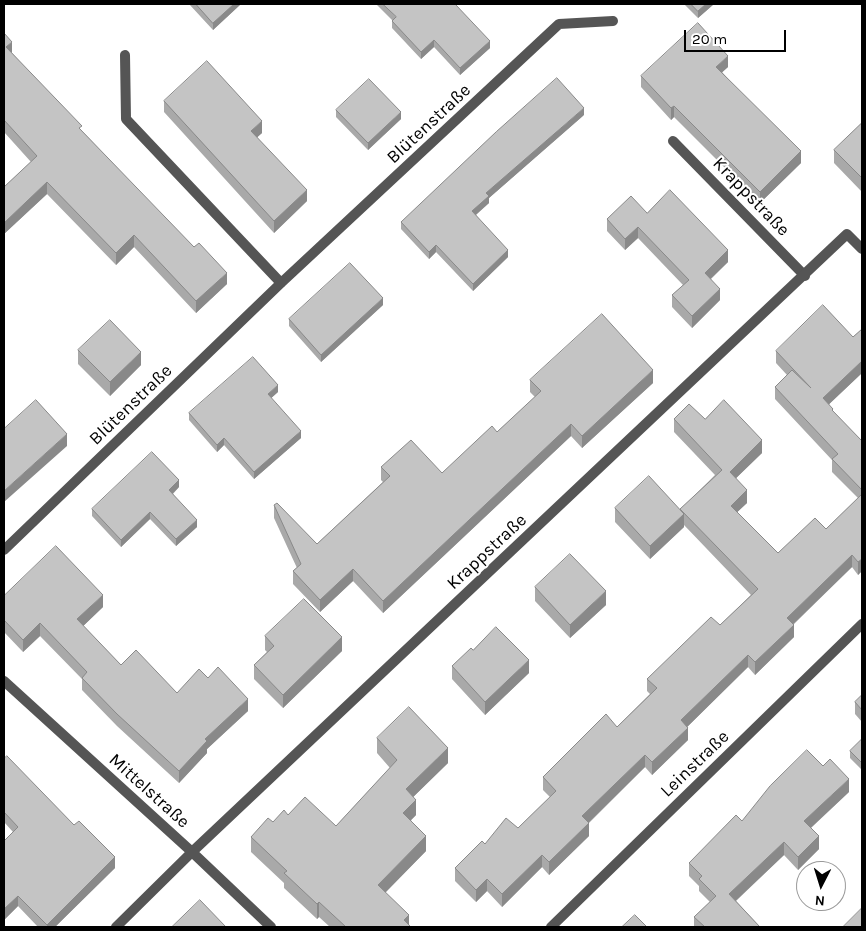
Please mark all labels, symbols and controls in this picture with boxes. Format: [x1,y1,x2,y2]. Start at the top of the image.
scale bar [686,20,788,52]
text: 20 m [692,30,727,48]
street label: Blütenstraße [383,80,475,168]
street label: Krappstraße [708,153,794,241]
street label: Blütenstraße [85,360,177,450]
street label: Krappstraße [443,510,531,594]
street label: Leinstraße [656,726,734,802]
street label: Mittelstraße [104,749,194,833]
north arrow [796,861,846,911]
text: N [814,892,825,909]

